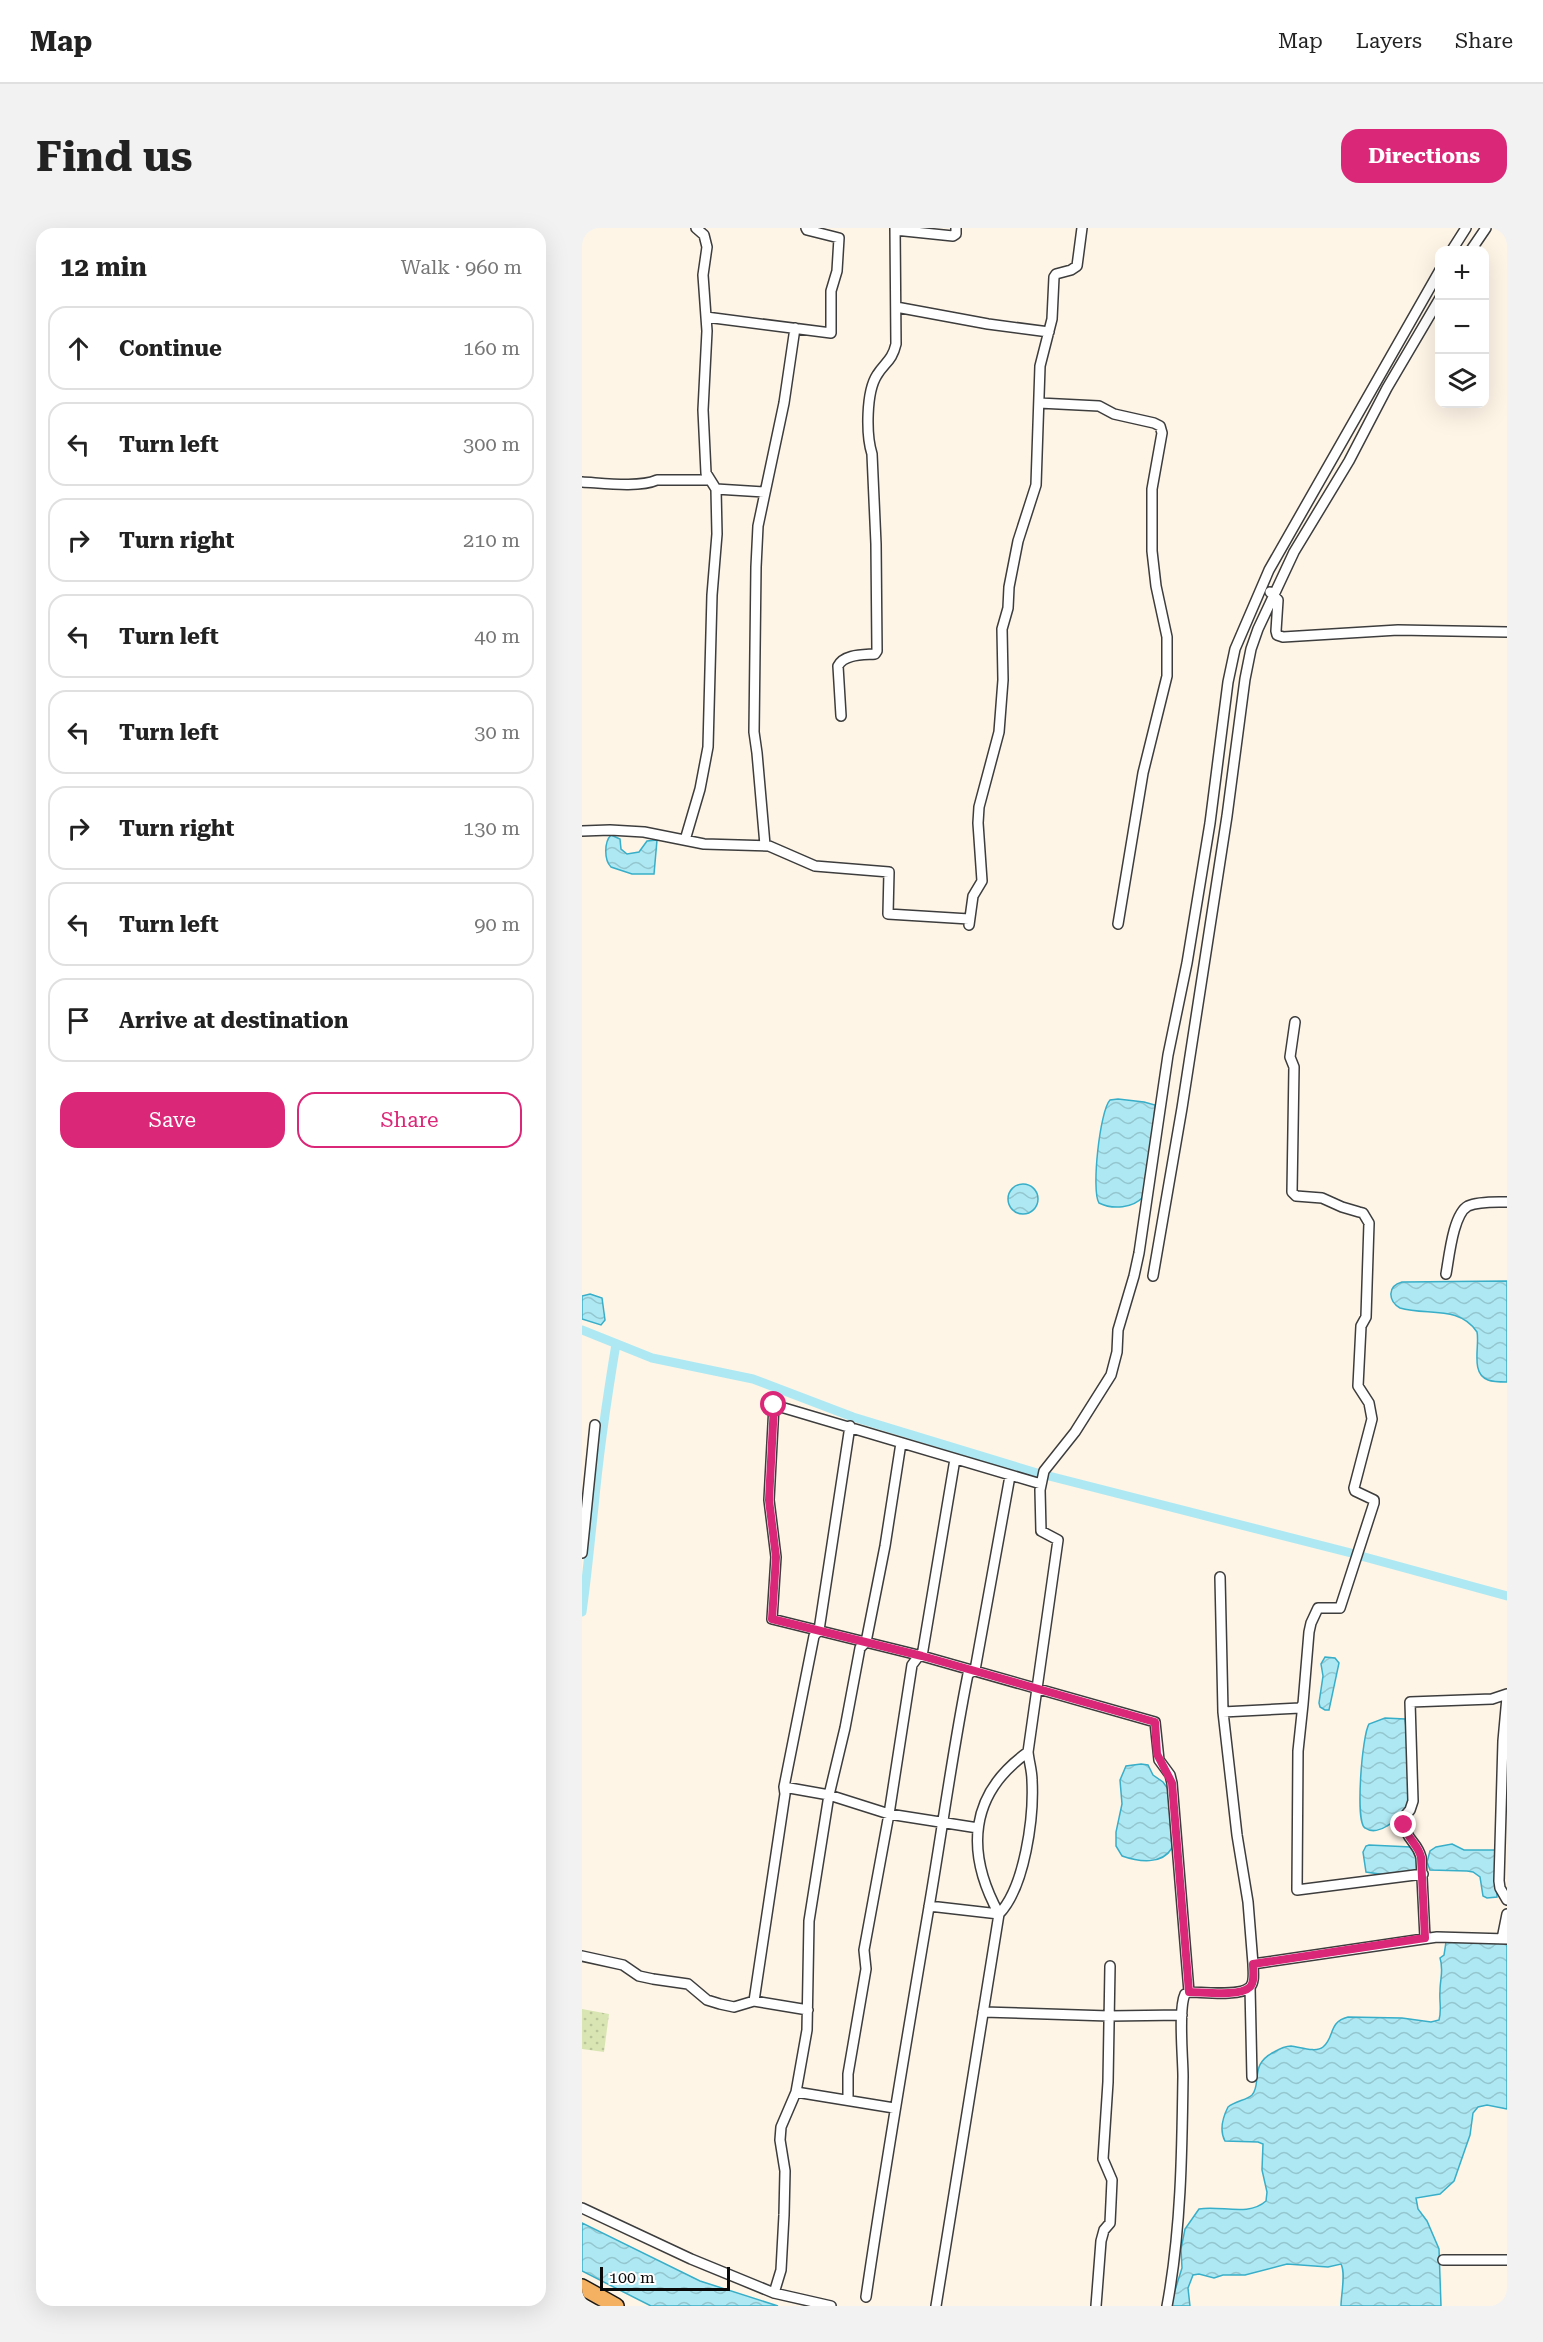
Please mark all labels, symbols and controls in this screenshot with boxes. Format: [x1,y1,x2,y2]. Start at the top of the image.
text: Map [30,25,92,58]
text: Map [1278,29,1323,53]
text: Layers [1356,29,1422,53]
text: Share [1455,29,1513,53]
button: Directions [1341,129,1507,183]
text: Find us [36,132,193,181]
map controls [1435,246,1489,408]
button: + [1435,246,1489,300]
text: 12 min [60,252,147,282]
text: Walk · 960 m [401,255,522,279]
button: − [1435,300,1489,354]
icon: ahead [62,332,95,365]
text: Continue [119,336,222,361]
text: 160 m [463,336,520,360]
button: layers [1435,354,1489,408]
icon: left [62,428,95,461]
text: Turn left [119,432,219,457]
text: 300 m [463,432,520,456]
icon: right [62,524,95,557]
text: Turn right [119,528,234,553]
text: 210 m [463,528,520,552]
icon: left [62,620,95,653]
text: Turn left [119,624,219,649]
text: 40 m [474,624,520,648]
icon: left [62,716,95,749]
text: Turn left [119,720,219,745]
text: 30 m [474,720,520,744]
icon: right [62,812,95,845]
text: Turn right [119,816,234,841]
text: 130 m [463,816,520,840]
icon: left [62,908,95,941]
text: Turn left [119,912,219,937]
text: 90 m [474,912,520,936]
icon: arrive [62,1004,95,1037]
text: Arrive at destination [119,1008,348,1033]
button: Save [60,1092,285,1148]
button: Share [297,1092,522,1148]
route start [760,1391,786,1417]
route end [1390,1811,1416,1837]
scale bar [600,2264,730,2292]
text: 100 m [609,2268,655,2287]

